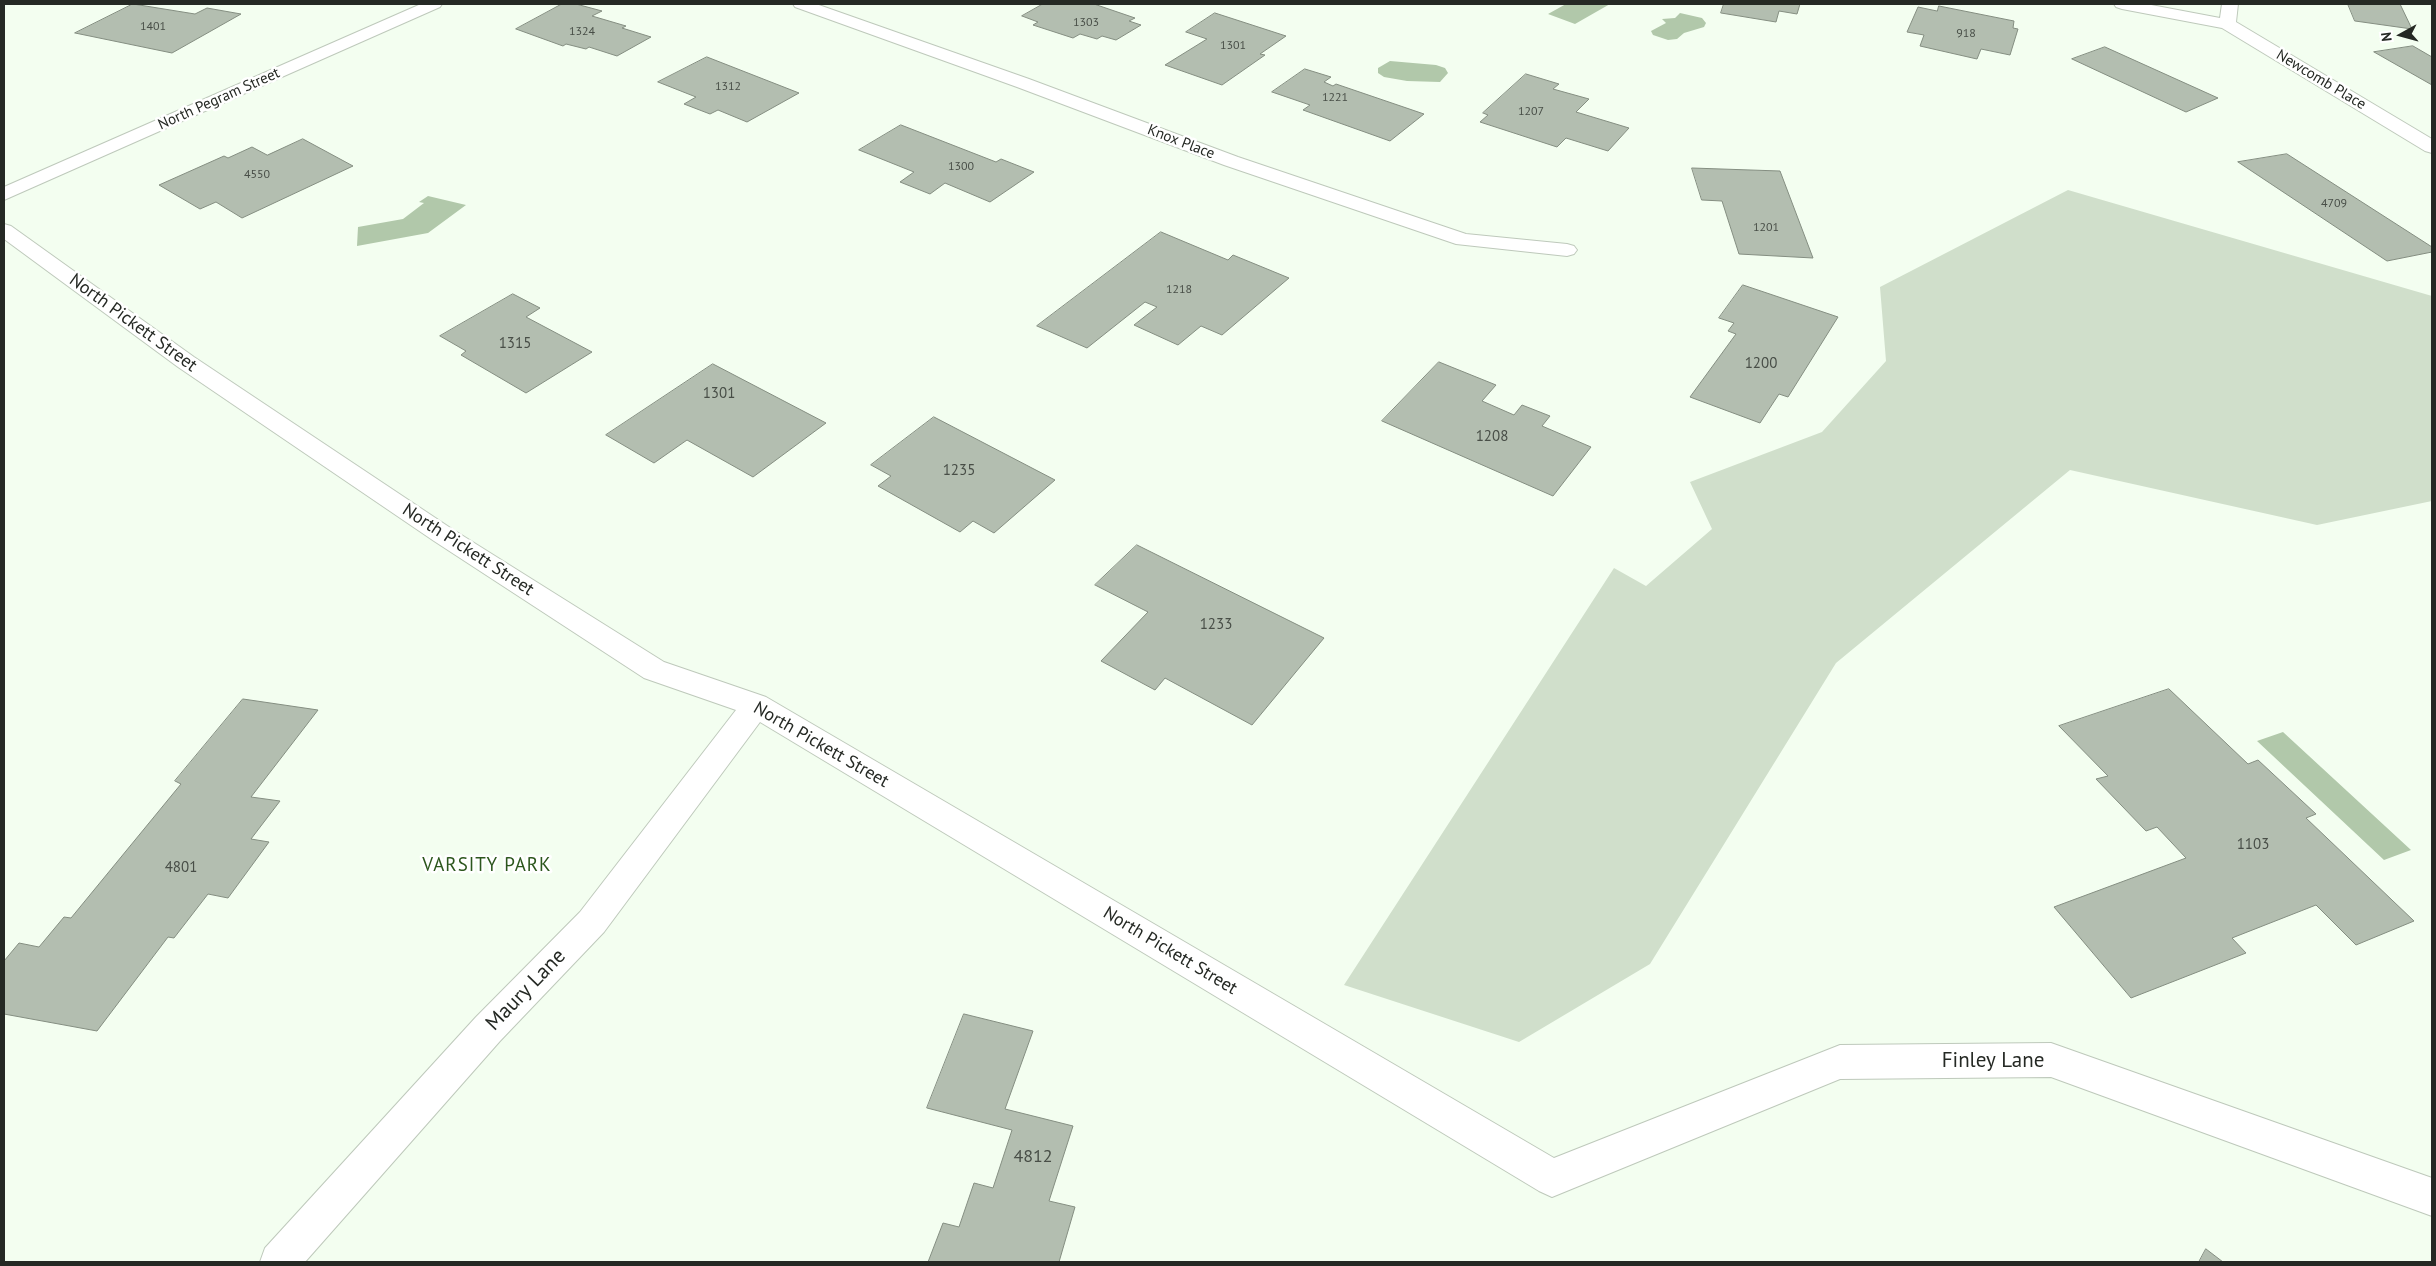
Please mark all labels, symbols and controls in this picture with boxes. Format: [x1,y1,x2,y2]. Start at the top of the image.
north arrow [2376,10,2426,60]
house number: 1303 [1073,16,1099,30]
house number: 1401 [140,20,166,34]
house number: 1324 [569,25,595,39]
house number: 918 [1956,27,1976,41]
text: N [2377,31,2396,42]
house number: 1301 [1220,39,1246,53]
street label: Newcomb Place [2273,46,2369,114]
street label: North Pegram Street [155,64,283,134]
house number: 1312 [715,80,741,94]
house number: 1221 [1322,91,1348,105]
house number: 1207 [1518,105,1544,119]
street label: Knox Place [1145,121,1217,163]
house number: 1300 [948,160,974,174]
house number: 4550 [244,168,270,182]
house number: 4709 [2321,197,2347,211]
house number: 1201 [1753,221,1779,235]
street label: North Pickett Street [65,269,201,377]
house number: 1218 [1166,283,1192,297]
house number: 1315 [499,335,531,353]
house number: 1200 [1745,355,1777,373]
house number: 1301 [703,385,735,403]
house number: 1208 [1476,428,1508,446]
house number: 1235 [943,462,975,480]
street label: North Pickett Street [398,499,538,601]
house number: 1233 [1200,616,1232,634]
street label: North Pickett Street [749,697,893,793]
house number: 1103 [2237,836,2269,854]
district label: VARSITY PARK [421,855,553,877]
house number: 4801 [165,859,197,877]
street label: North Pickett Street [1099,902,1241,1000]
street label: Maury Lane [481,944,571,1036]
street label: Finley Lane [1942,1048,2044,1074]
house number: 4812 [1013,1146,1053,1168]

